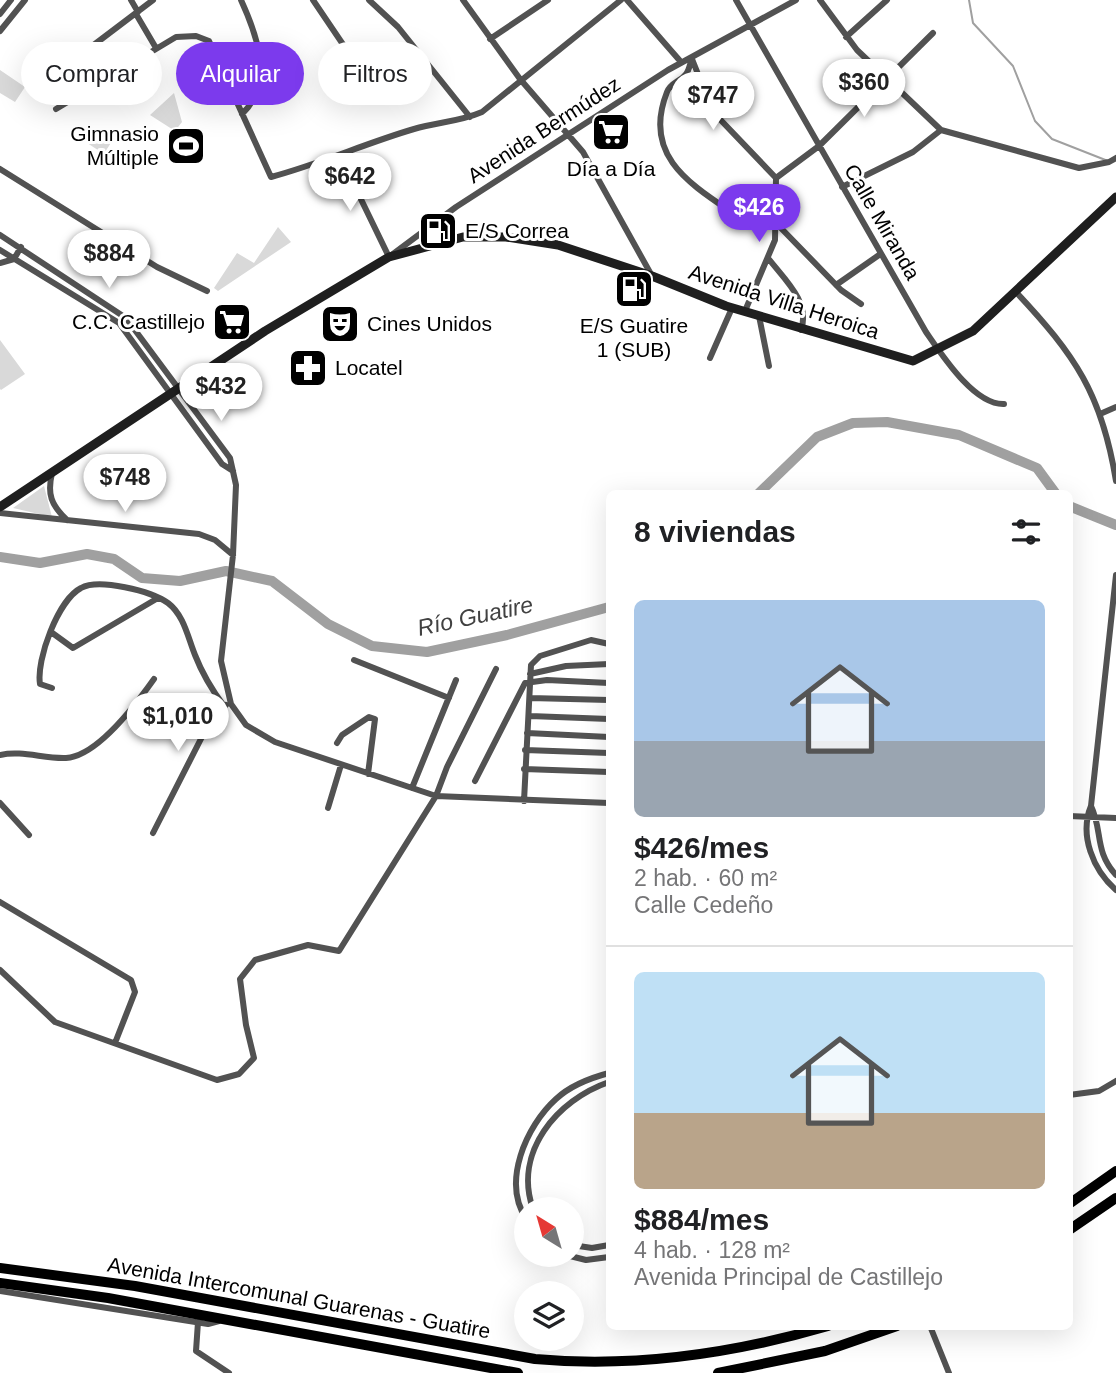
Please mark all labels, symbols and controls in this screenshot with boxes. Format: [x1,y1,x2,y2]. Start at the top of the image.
chip: Comprar [21,42,162,105]
chip: Alquilar [176,42,304,105]
chip: Filtros [318,42,432,105]
pin: $360 [823,60,905,119]
text: $360 [838,69,890,95]
street label: Avenida Bermúdez [463,72,624,187]
pin: $747 [672,72,754,132]
text: $747 [687,82,739,108]
supermarket icon: Día a Día [590,111,632,153]
place label: Gimnasio Múltiple [70,122,159,169]
sports icon: Gimnasio Múltiple [165,125,207,167]
pin: $642 [309,154,391,213]
place label: Día a Día [567,157,656,180]
street label: Calle Miranda [840,160,925,284]
text: $642 [324,163,376,189]
pin: $426 [718,184,800,244]
text: $426 [733,194,785,220]
fuel station icon: E/S Correa [417,210,459,252]
place label: E/S Correa [465,219,569,242]
pin: $884 [68,230,150,290]
text: $884 [83,240,135,266]
street label: Avenida Villa Heroica [686,260,883,343]
fuel station icon: E/S Guatire 1 (SUB) [613,268,655,310]
supermarket icon: C.C. Castillejo [211,301,253,343]
theatre icon: Cines Unidos [319,303,361,345]
place label: C.C. Castillejo [72,310,205,333]
place label: Cines Unidos [367,312,492,335]
place label: E/S Guatire 1 (SUB) [580,314,688,361]
pharmacy icon: Locatel [287,347,329,389]
place label: Locatel [335,356,403,379]
pin: $432 [180,364,262,423]
text: $432 [195,373,247,399]
pin: $748 [84,454,166,514]
text: $748 [99,464,151,490]
icon: filters [1007,513,1045,551]
text: 8 viviendas [634,515,796,548]
water label: Río Guatire [415,591,535,641]
icon: home [777,646,903,772]
pin: $1,010 [121,694,235,753]
text: $1,010 [143,703,213,729]
text: $426/mes [634,831,769,864]
text: 2 hab. · 60 m² [634,865,777,891]
text: Calle Cedeño [634,892,773,918]
icon: home [777,1018,903,1144]
north arrow [514,1197,584,1267]
map controls [514,1197,584,1351]
text: $884/mes [634,1203,769,1236]
text: 4 hab. · 128 m² [634,1237,790,1263]
street label: Avenida Intercomunal Guarenas - Guatire [106,1252,492,1343]
text: Avenida Principal de Castillejo [634,1264,943,1290]
button: layers [514,1281,584,1351]

